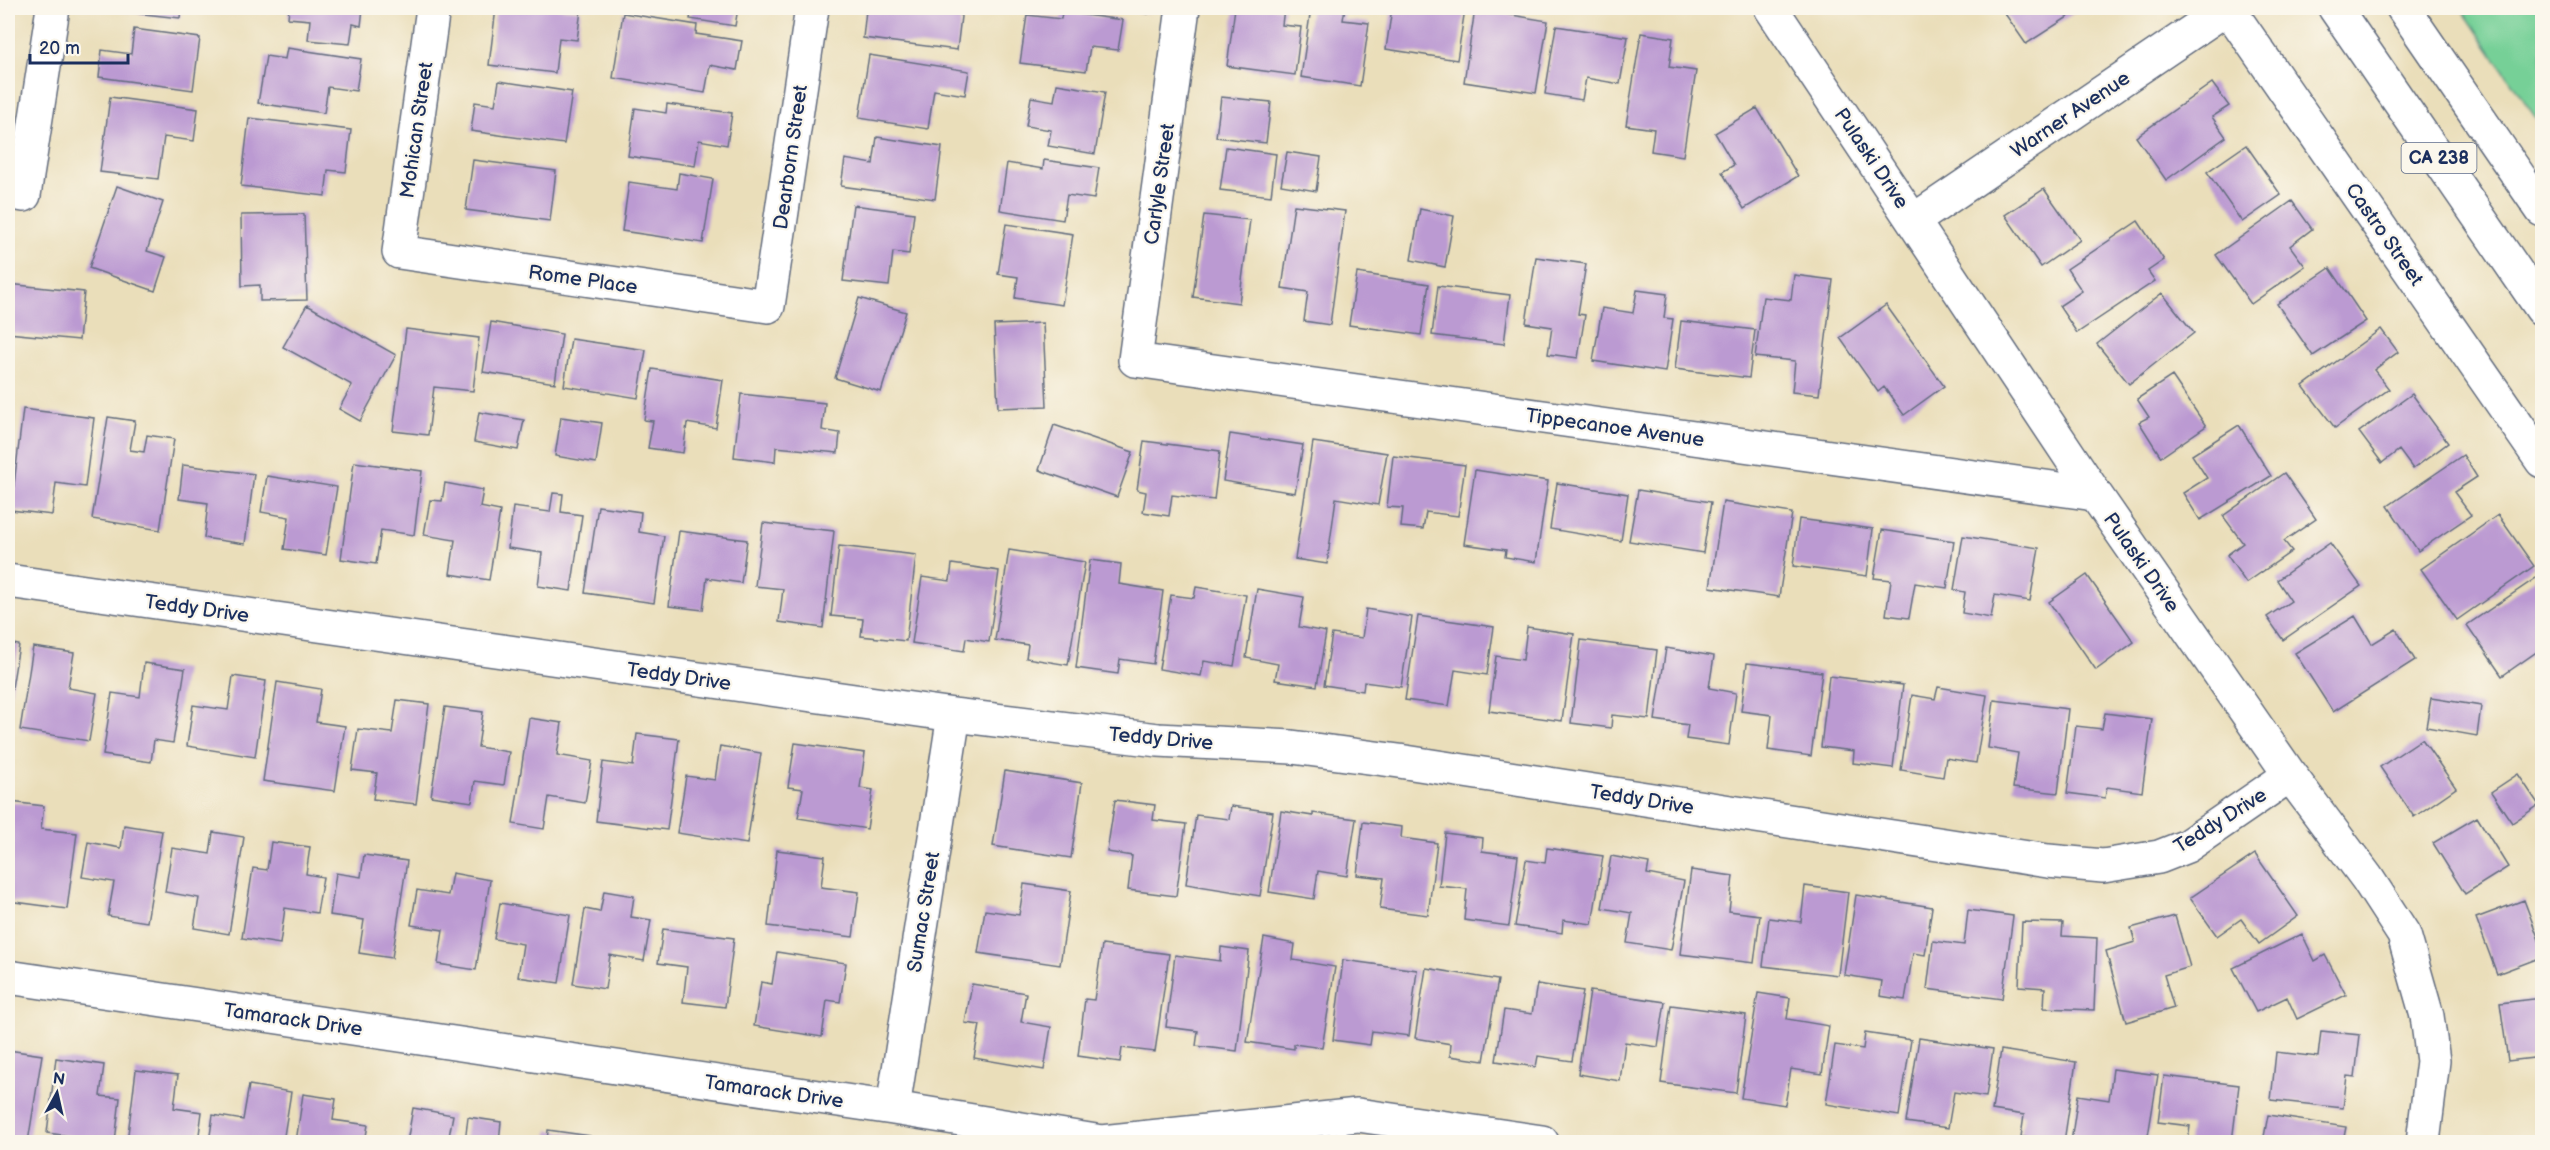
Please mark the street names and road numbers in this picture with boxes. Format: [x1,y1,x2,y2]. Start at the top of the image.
street label: Mohican Street [396,60,438,200]
street label: Warner Avenue [2006,66,2135,164]
street label: Dearborn Street [769,83,813,231]
street label: Pulaski Drive [1829,104,1914,214]
street label: Carlyle Street [1140,122,1180,246]
road number: CA 238 [2402,143,2476,173]
street label: Castro Street [2340,179,2428,290]
street label: Rome Place [527,260,639,300]
street label: Tippecanoe Avenue [1524,404,1706,452]
street label: Pulaski Drive [2098,508,2184,617]
street label: Teddy Drive [143,590,251,628]
street label: Teddy Drive [625,658,733,696]
street label: Teddy Drive [1108,722,1214,756]
street label: Teddy Drive [1588,780,1696,820]
street label: Teddy Drive [2170,783,2271,859]
street label: Sumac Street [903,850,945,974]
street label: Tamarack Drive [222,998,364,1042]
street label: Tamarack Drive [703,1070,845,1114]

